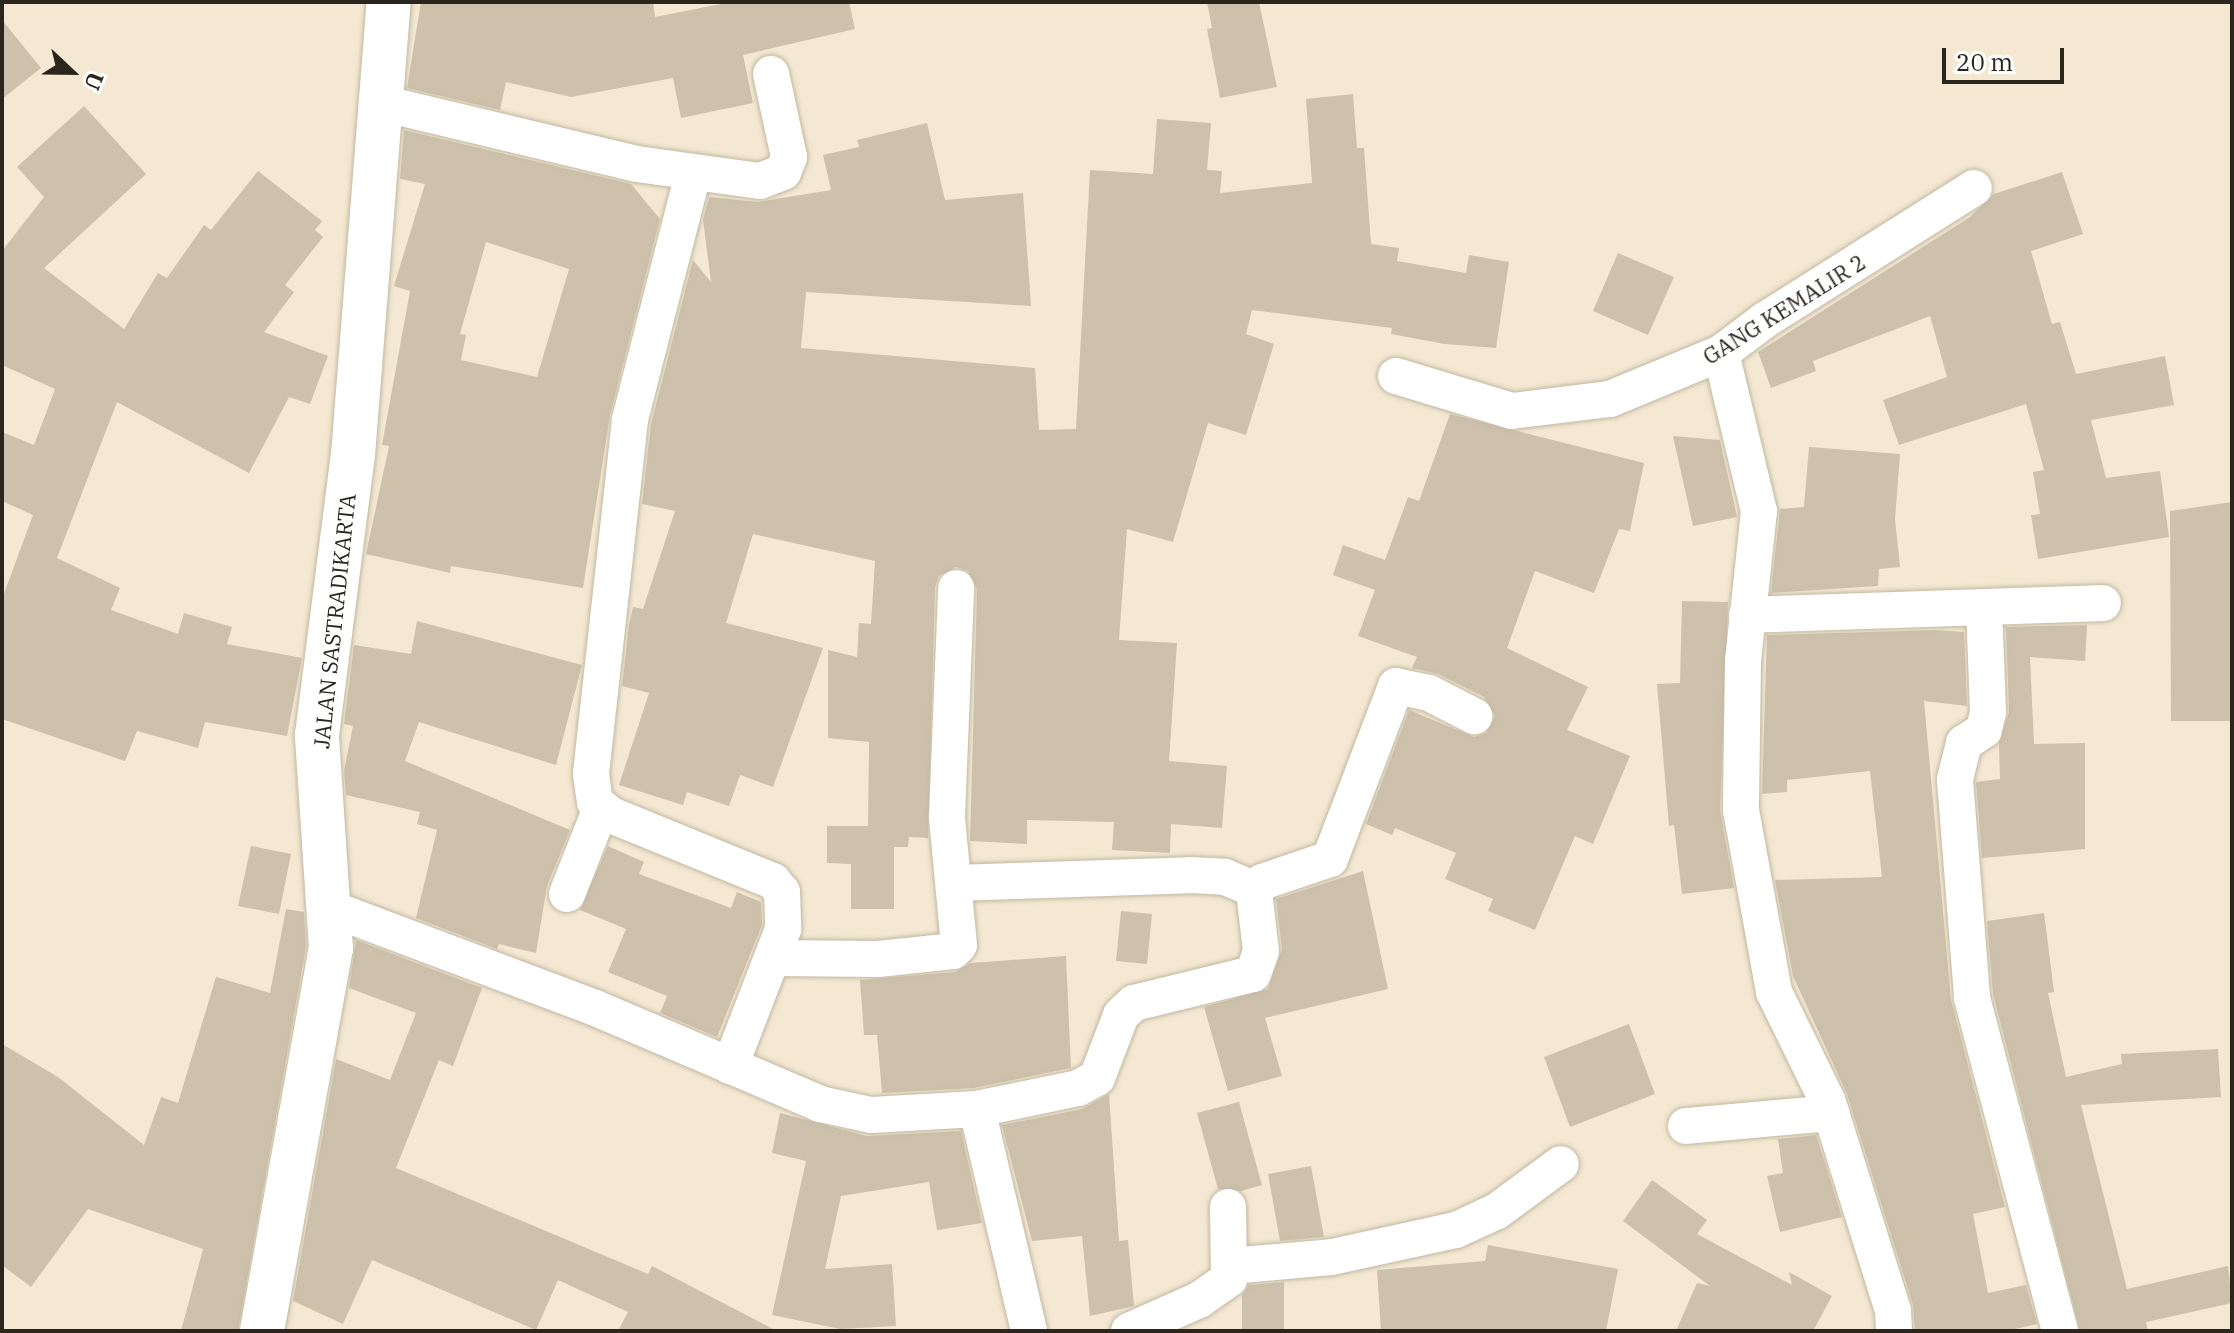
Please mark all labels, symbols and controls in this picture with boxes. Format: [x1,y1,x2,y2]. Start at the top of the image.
north arrow [32,32,112,112]
scale bar [1946,32,2068,82]
text: 20 m [1956,46,2013,78]
text: U [78,68,111,94]
street label: GANG KEMALIR 2 [1698,248,1870,370]
street label: JALAN SASTRADIKARTA [307,492,361,750]

